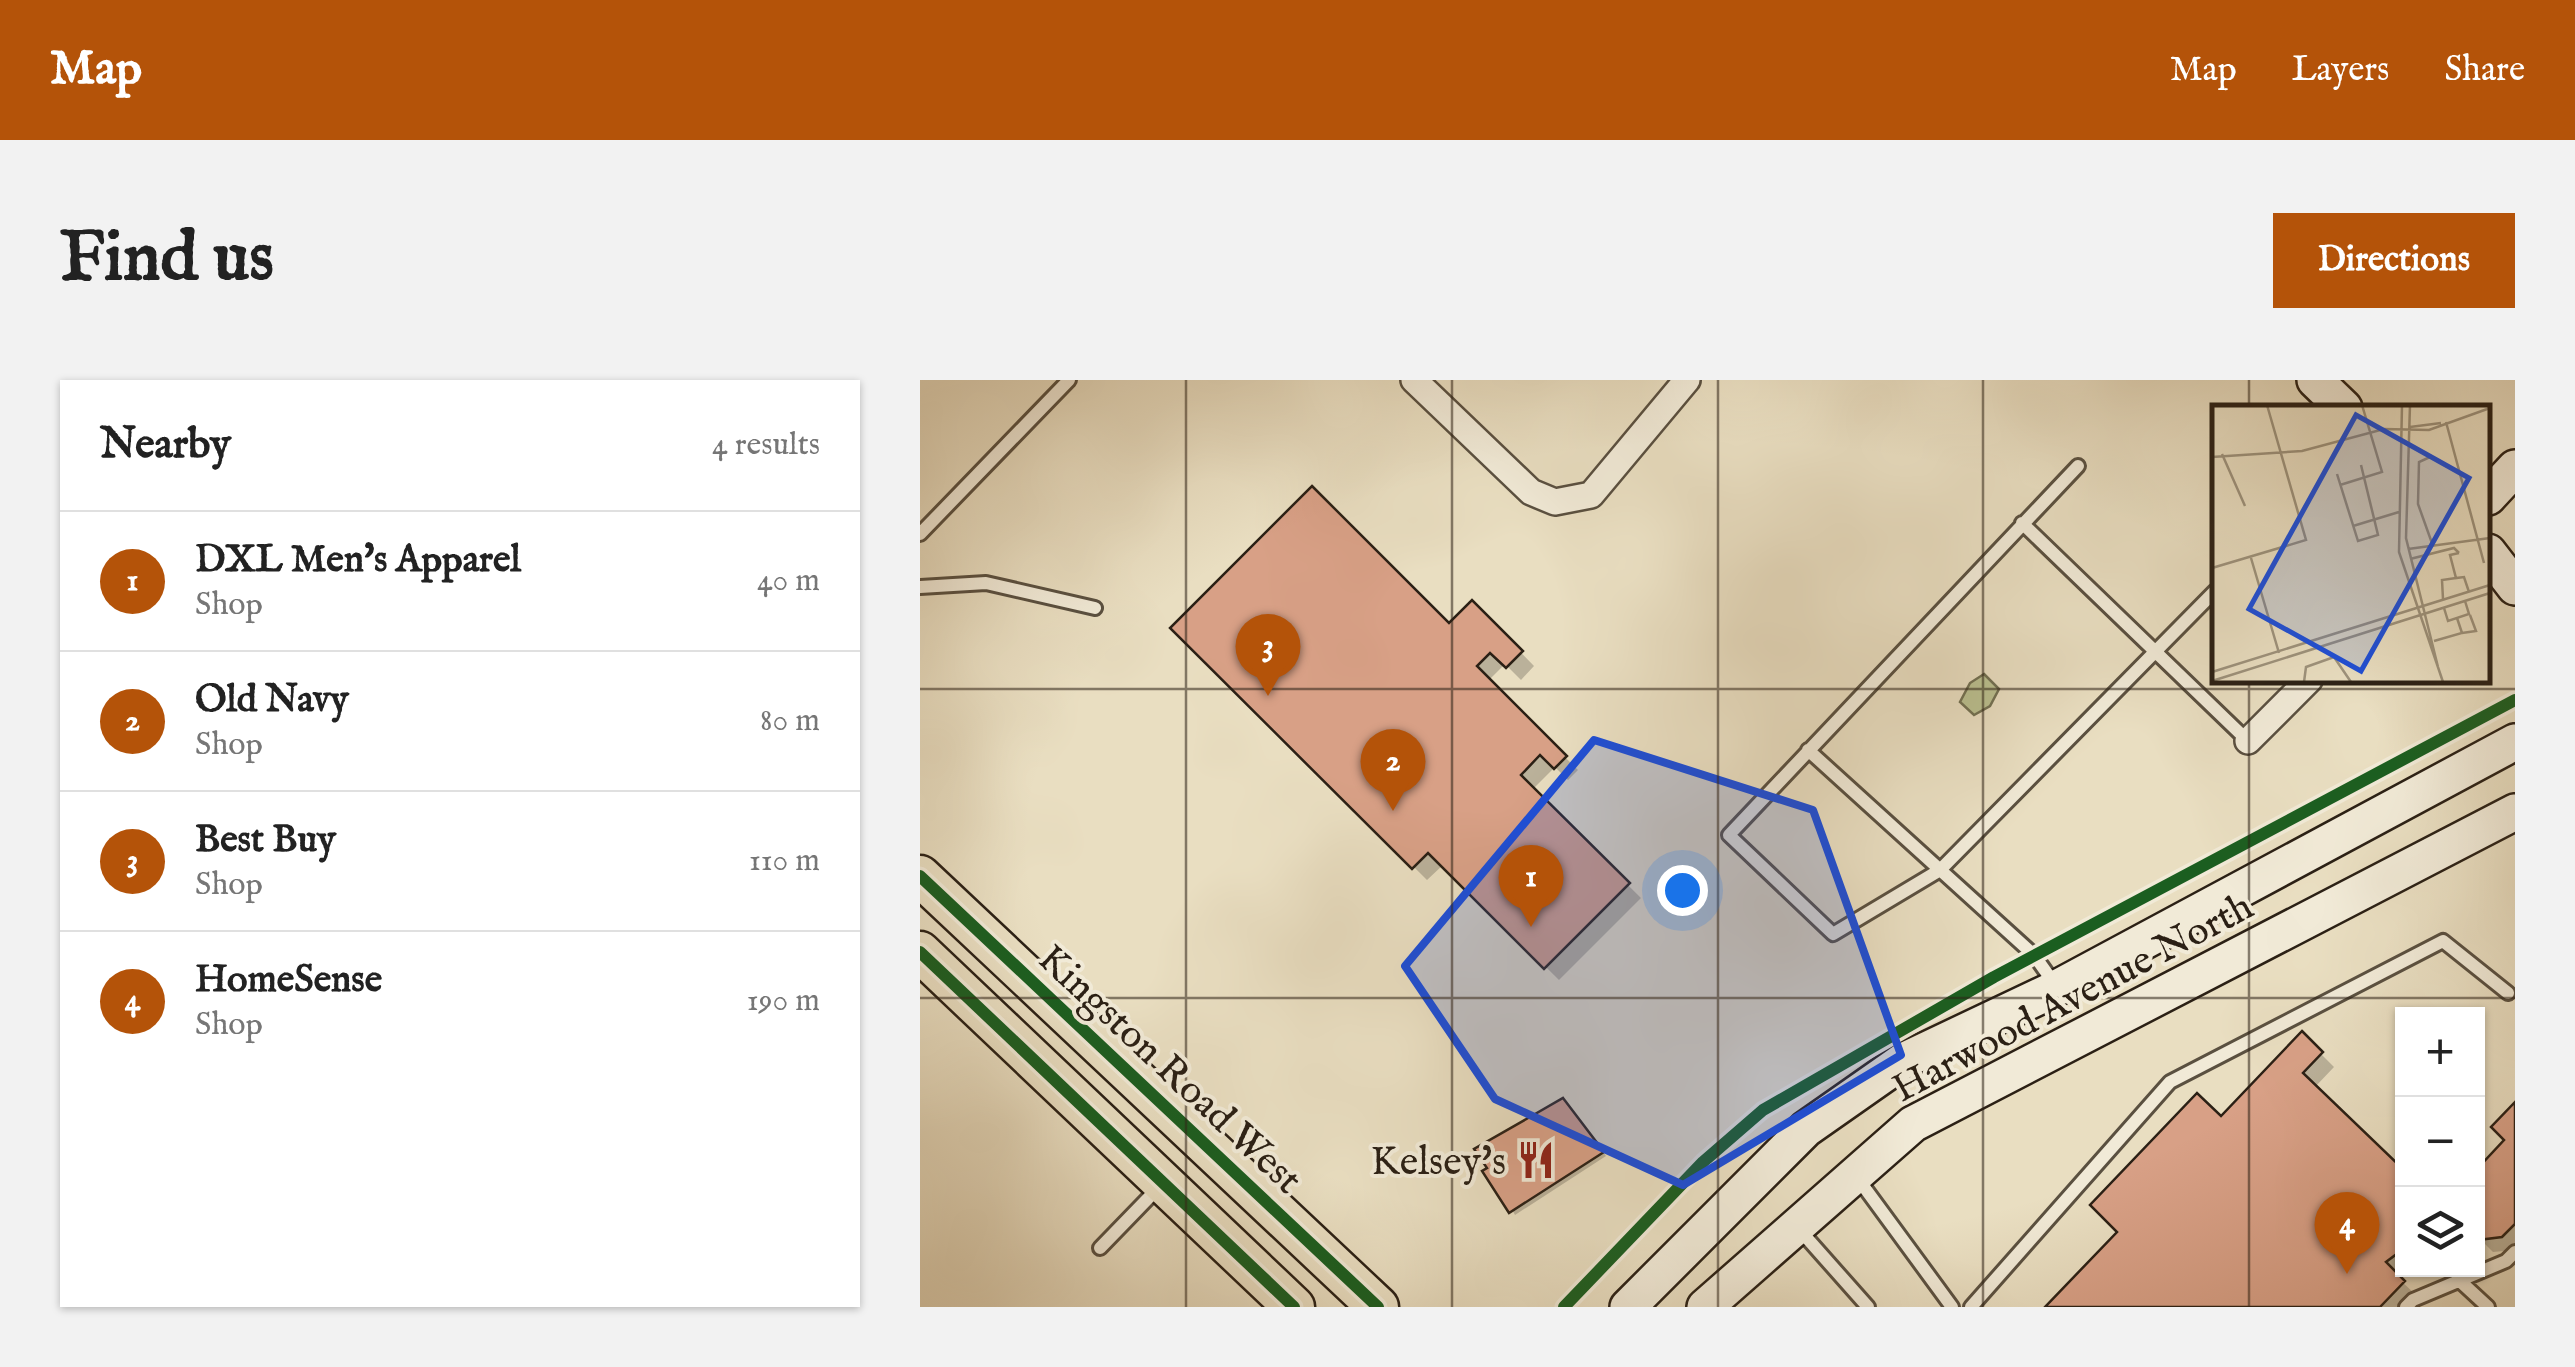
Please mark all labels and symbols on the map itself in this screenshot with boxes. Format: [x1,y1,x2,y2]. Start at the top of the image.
inset map [2212,405,2490,682]
pin: 3 [1236,614,1300,696]
pin: 2 [1360,728,1426,811]
pin: 1 [1498,844,1564,927]
your location [1657,865,1708,916]
street label: Harwood Avenue North [1885,882,2263,1116]
street label: Kingston Road West [1026,935,1312,1206]
place label: Kelsey's [1371,1138,1506,1189]
restaurant icon: Kelsey's [1515,1139,1557,1181]
pin: 4 [2314,1192,2380,1274]

